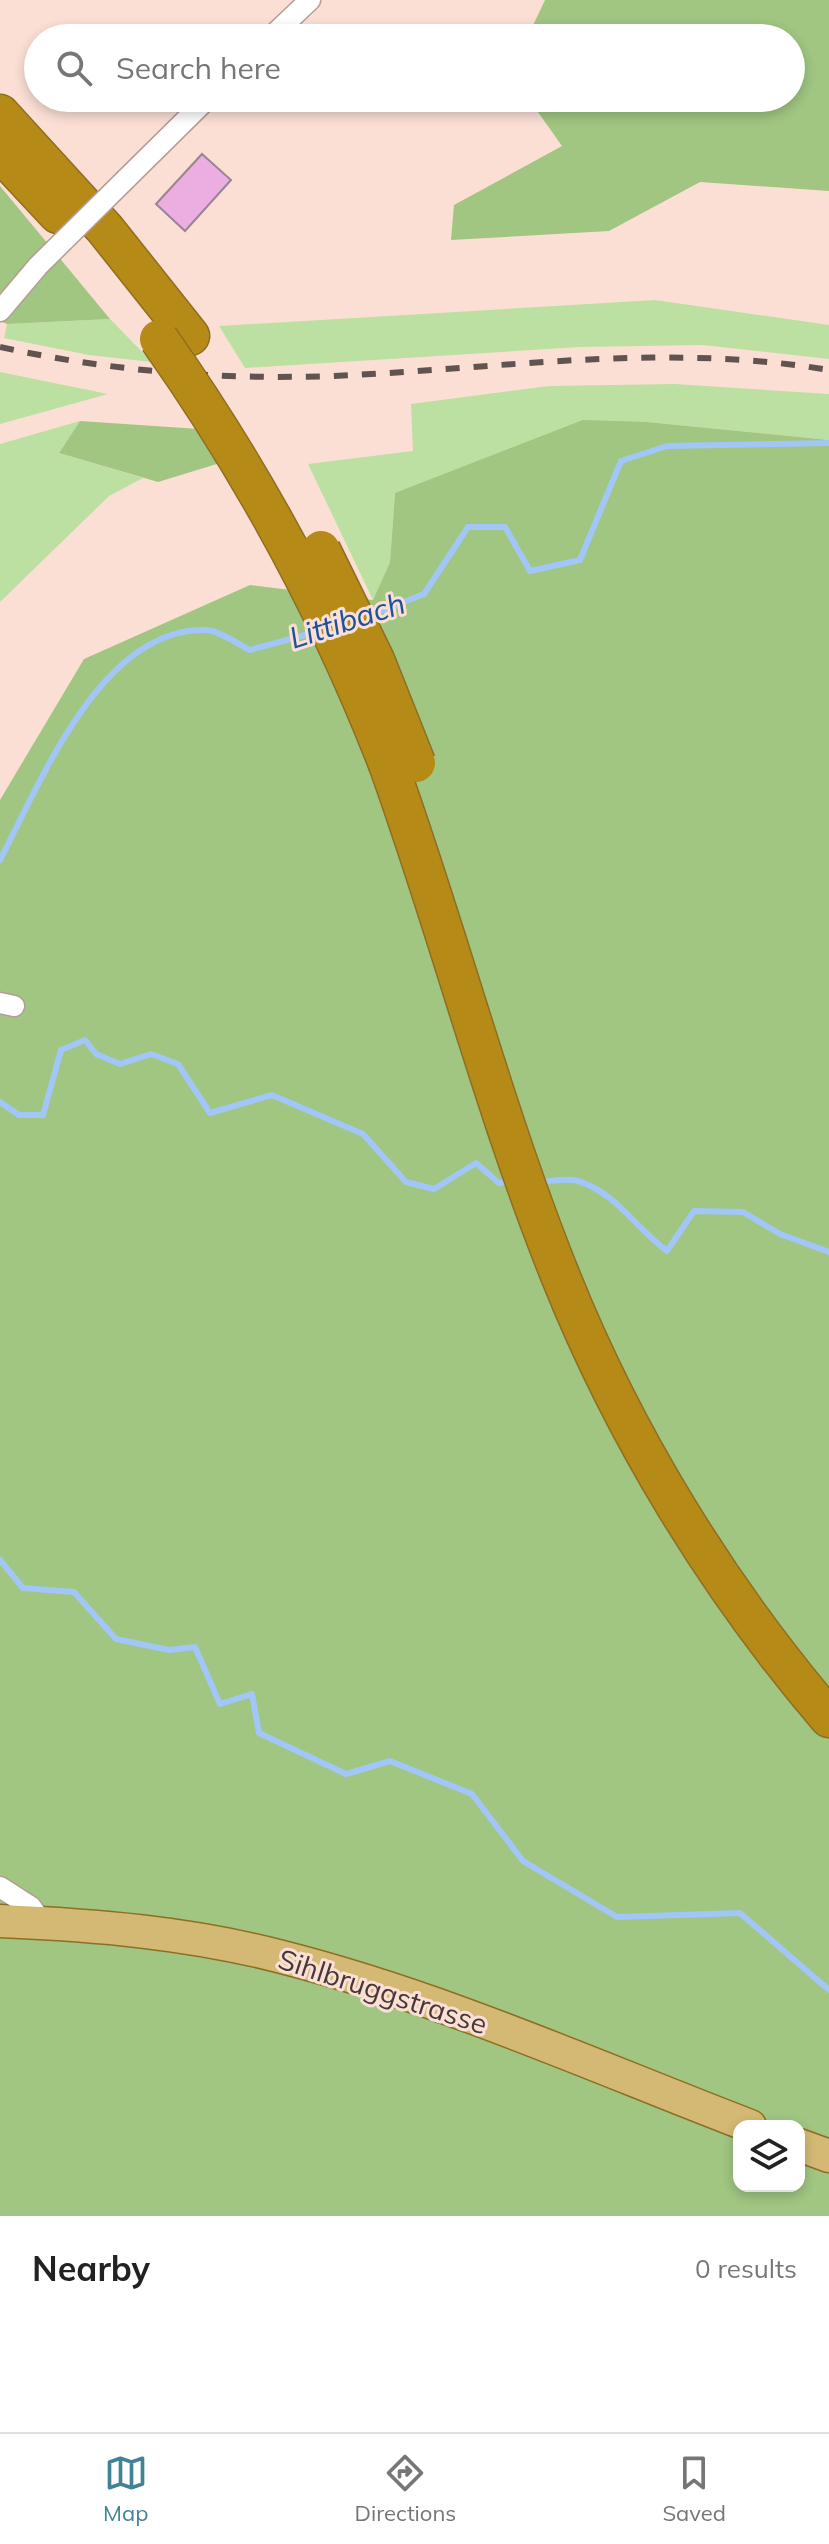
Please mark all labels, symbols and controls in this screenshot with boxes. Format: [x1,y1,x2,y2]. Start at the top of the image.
search box [24,24,805,112]
icon: search [52,46,96,90]
text: Search here [116,49,281,87]
water label: Littibach [284,583,410,657]
street label: Sihlbruggstrasse [274,1941,492,2041]
map controls [733,2120,805,2192]
button: layers [733,2120,805,2192]
text: Nearby [32,2247,150,2290]
text: 0 results [695,2252,797,2285]
tab: Map [103,2451,148,2527]
tab: Directions [355,2451,456,2527]
tab: Saved [662,2451,726,2527]

